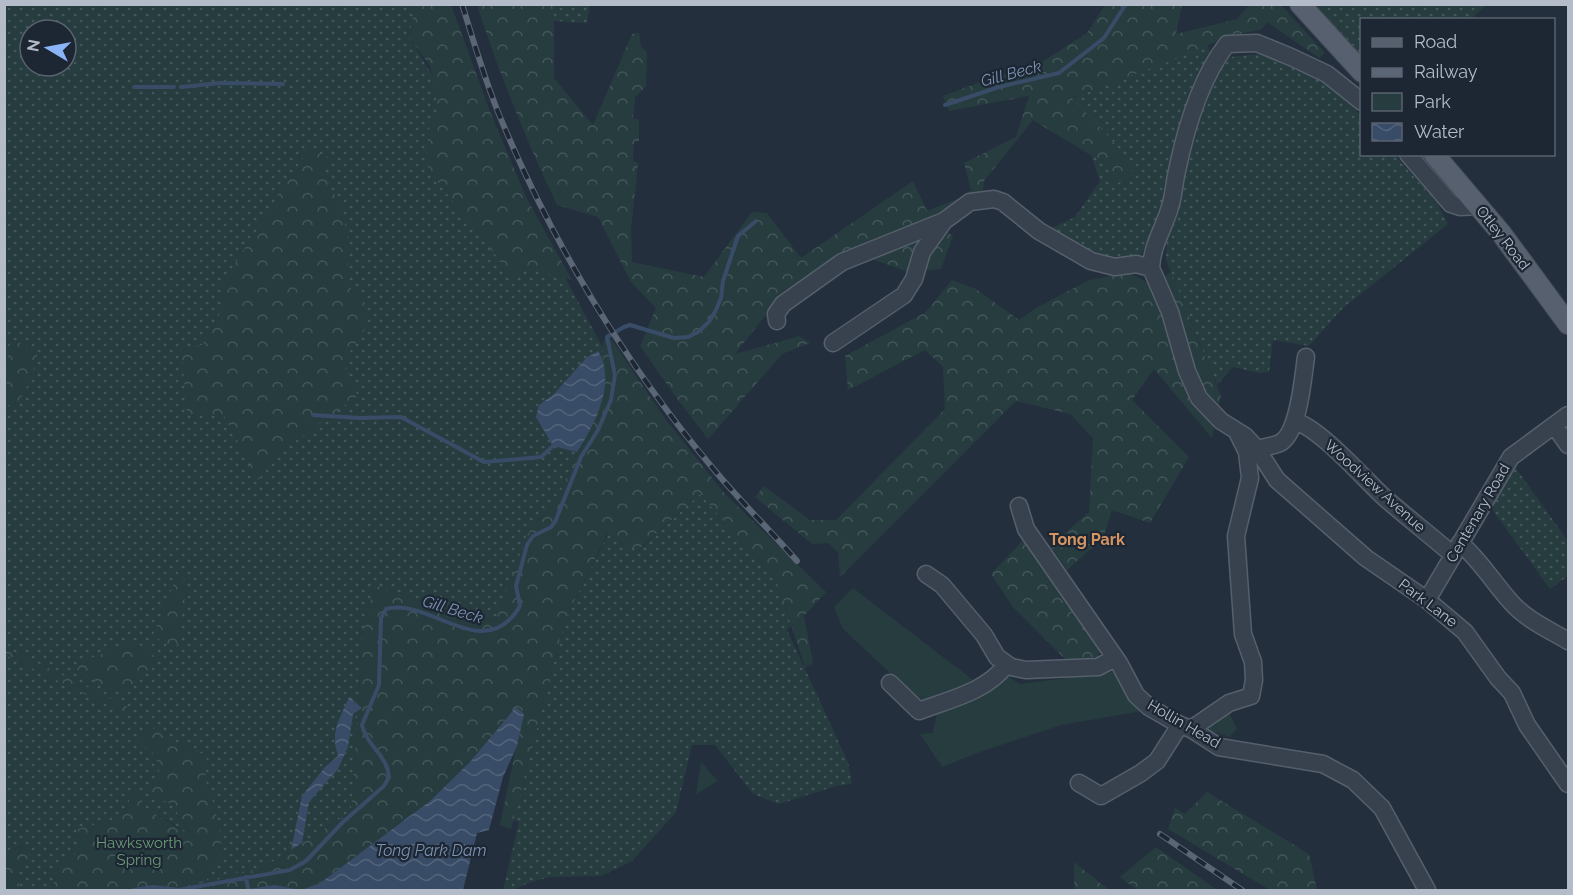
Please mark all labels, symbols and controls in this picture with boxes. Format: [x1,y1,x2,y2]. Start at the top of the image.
north arrow [18,18,78,78]
legend [1360,18,1555,156]
text: Road [1414,31,1457,52]
text: N [23,38,44,53]
water label: Gill Beck [979,56,1044,91]
text: Railway [1414,61,1478,82]
text: Park [1414,91,1451,112]
text: Water [1414,121,1465,142]
street label: Otley Road [1472,202,1534,274]
street label: Woodview Avenue [1321,436,1429,536]
street label: Centenary Road [1442,460,1514,566]
district label: Tong Park [1049,530,1125,549]
street label: Park Lane [1395,575,1461,631]
water label: Gill Beck [420,591,486,628]
street label: Hollin Head [1144,696,1224,752]
park label: Hawksworth Spring [96,834,182,869]
water label: Tong Park Dam [375,841,487,860]

